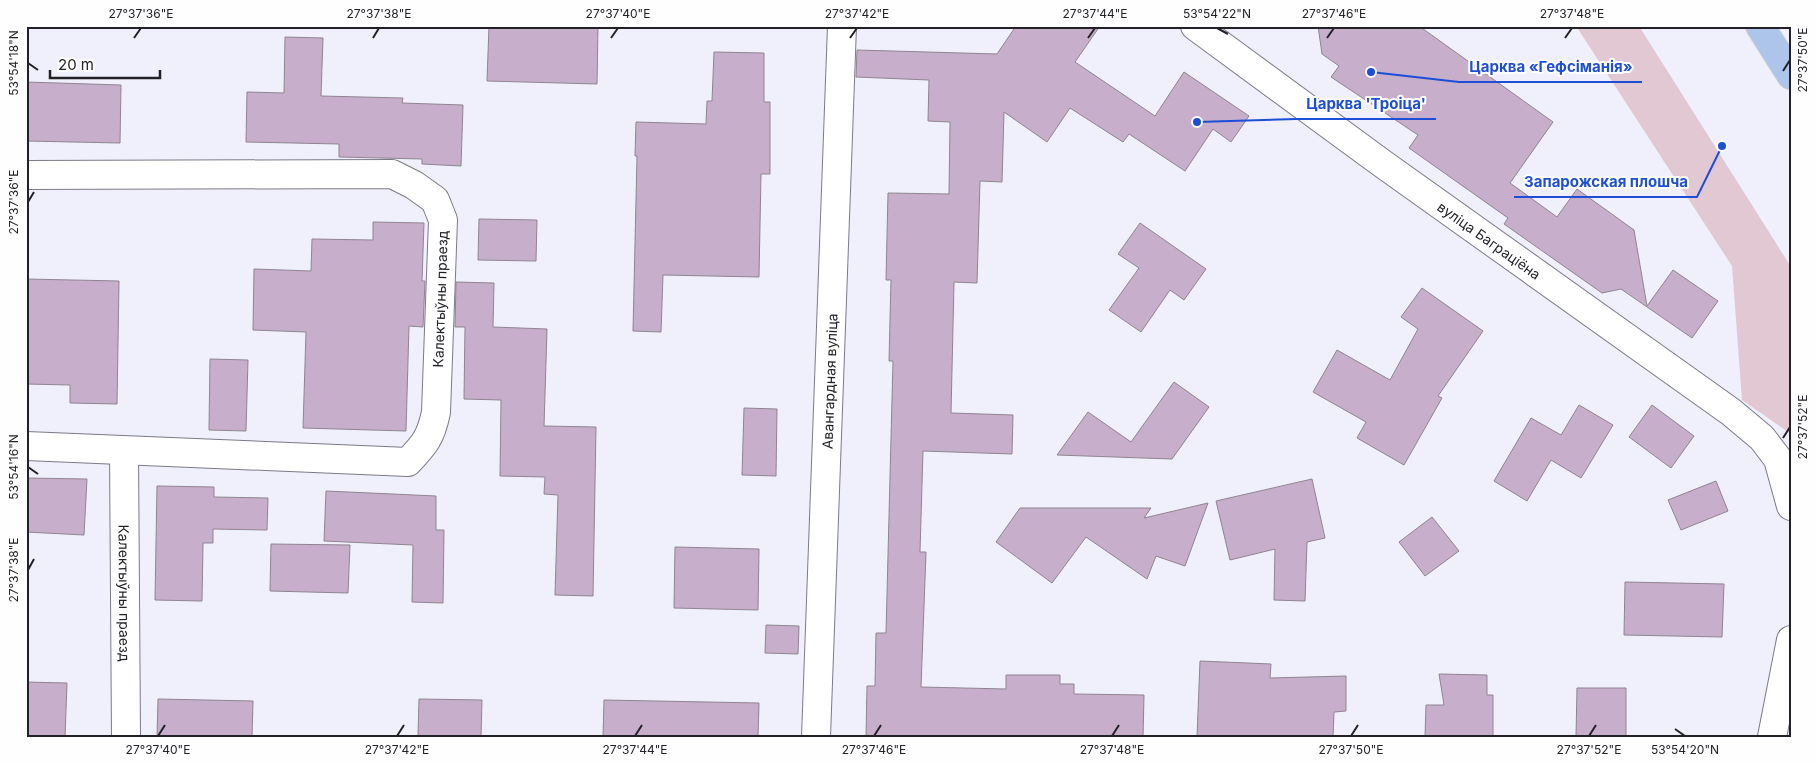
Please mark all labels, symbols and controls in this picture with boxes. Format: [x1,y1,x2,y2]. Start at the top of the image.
text: 27°37'36"E [108,6,174,21]
text: 27°37'38"E [346,6,412,21]
text: 27°37'40"E [586,6,650,21]
text: 27°37'42"E [825,6,889,21]
text: 27°37'44"E [1063,6,1127,21]
text: 53°54'22"N [1183,6,1251,21]
text: 27°37'46"E [1302,6,1366,21]
text: 27°37'48"E [1540,6,1604,21]
text: 27°37'50"E [1795,27,1810,93]
text: 53°54'18"N [6,30,21,96]
scale bar [50,48,160,80]
callout: Царква «Гефсіманія» [1459,52,1642,82]
text: 20 m [58,55,94,74]
text: Царква «Гефсіманія» [1469,57,1633,76]
callout: Царква 'Троіца' [1296,89,1436,119]
text: Царква 'Троіца' [1306,94,1426,113]
callout: Запарожская плошча [1514,167,1697,197]
text: 27°37'36"E [6,169,21,235]
text: Запарожская плошча [1524,172,1688,191]
street label: вуліца Баграціёна [1435,197,1544,282]
street label: Калектыўны праезд [429,230,451,368]
street label: Авангардная вуліца [818,313,840,449]
text: 27°37'52"E [1795,395,1810,459]
text: 53°54'16"N [6,434,21,500]
street label: Калектыўны праезд [116,524,134,662]
text: 27°37'38"E [6,537,21,603]
text: 27°37'40"E [126,742,190,757]
text: 27°37'42"E [365,742,429,757]
text: 27°37'44"E [603,742,667,757]
text: 27°37'46"E [842,742,906,757]
text: 27°37'48"E [1080,742,1144,757]
text: 27°37'50"E [1318,742,1384,757]
text: 27°37'52"E [1557,742,1621,757]
text: 53°54'20"N [1651,742,1719,757]

